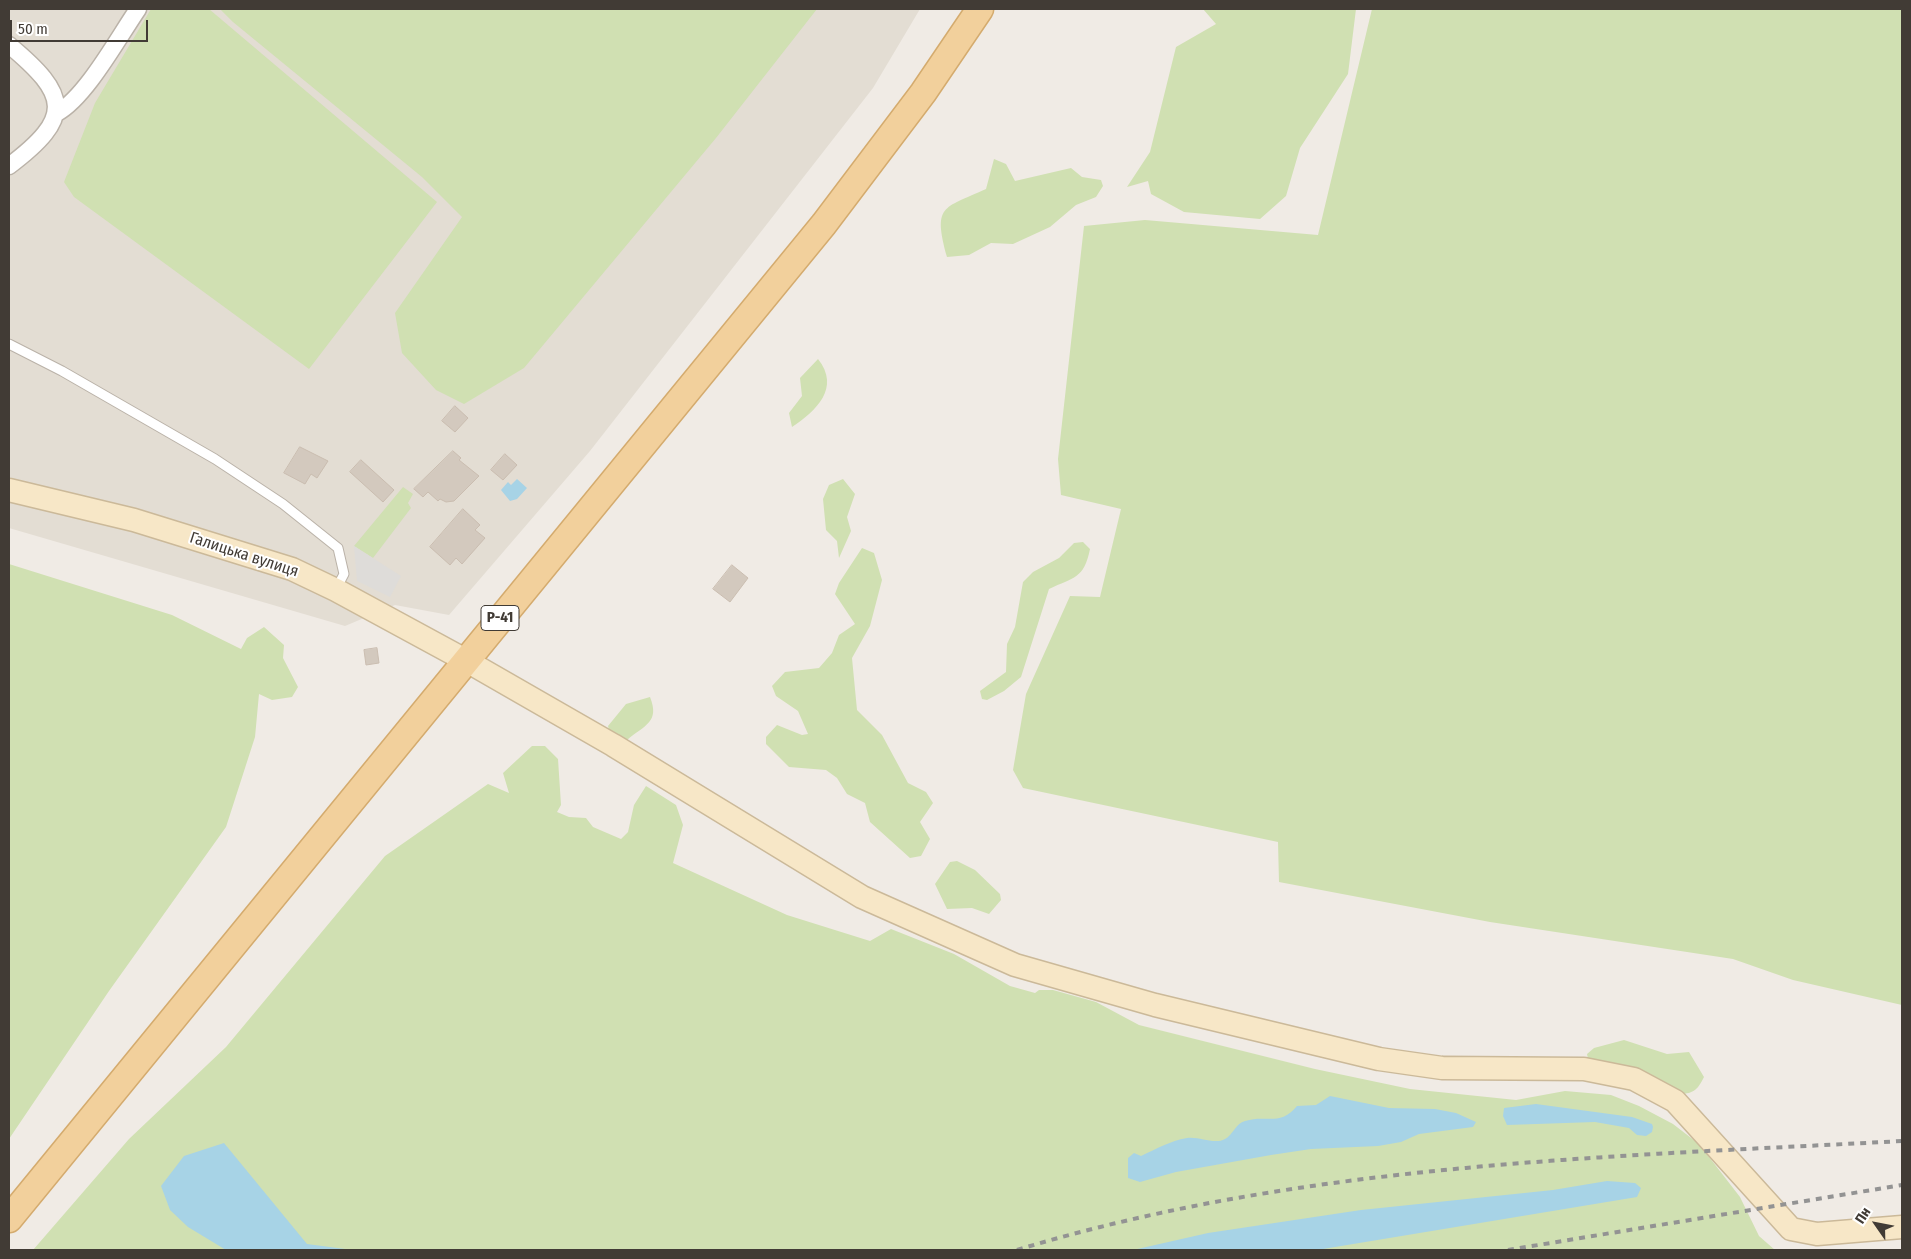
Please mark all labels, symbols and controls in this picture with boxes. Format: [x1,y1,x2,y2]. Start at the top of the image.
scale bar [12,10,150,42]
text: 50 m [18,20,48,38]
street label: Галицька вулиця [187,528,301,582]
road number: Р-41 [481,606,519,630]
north arrow [1851,1199,1901,1249]
text: Пн [1852,1204,1874,1227]

